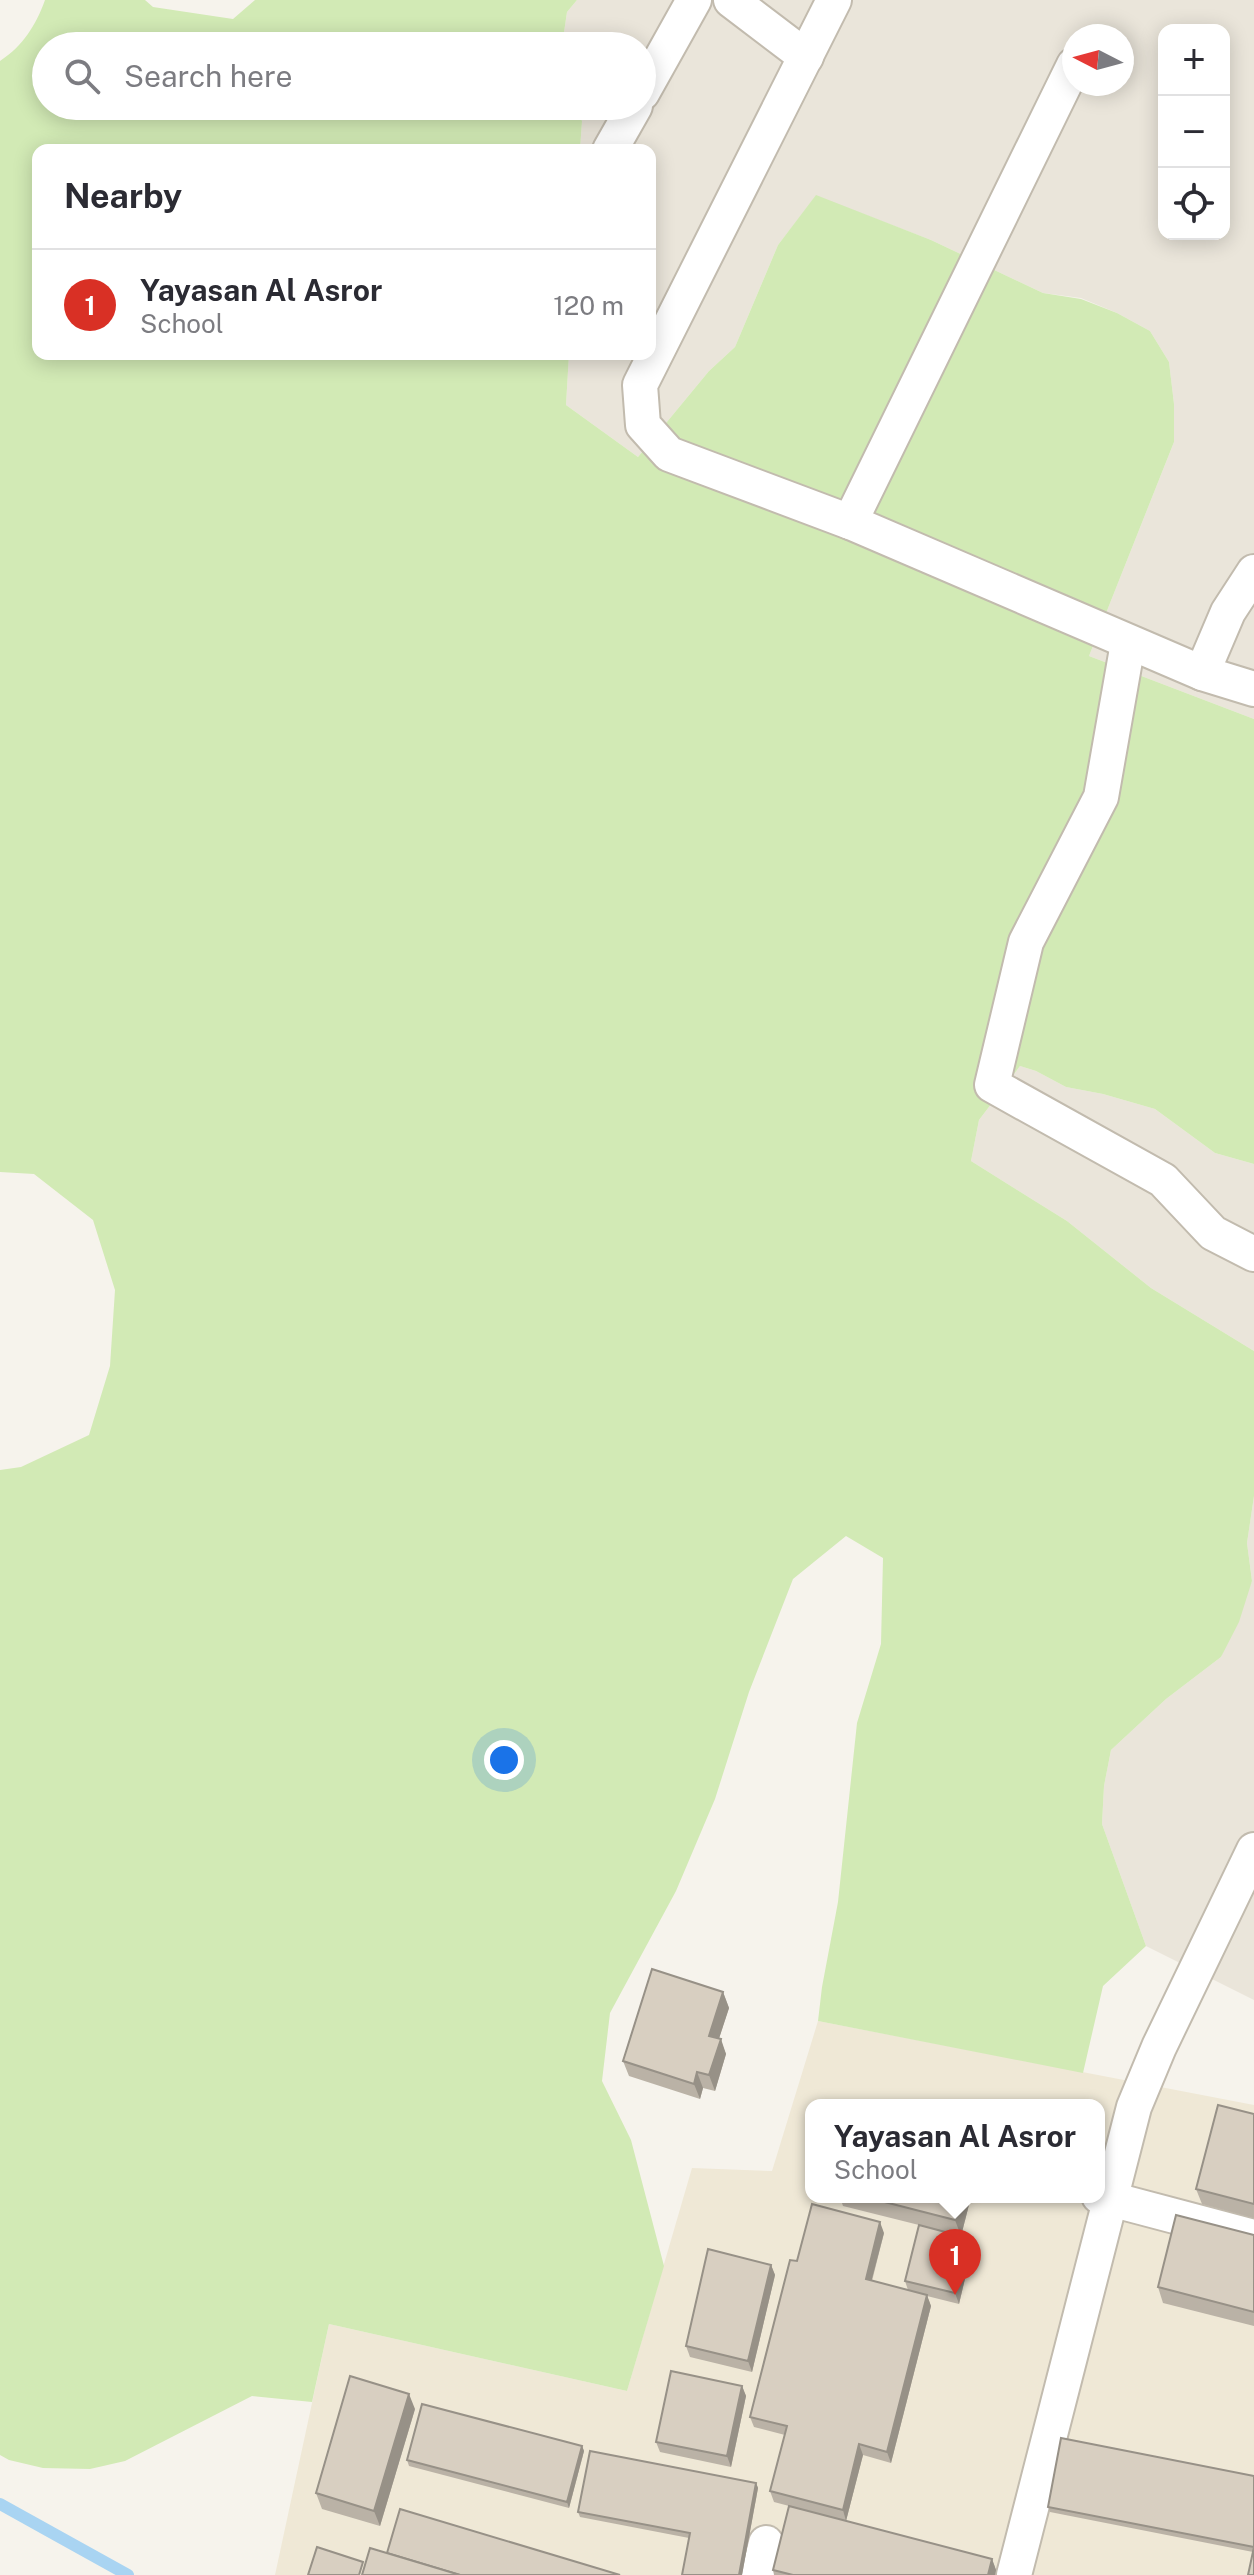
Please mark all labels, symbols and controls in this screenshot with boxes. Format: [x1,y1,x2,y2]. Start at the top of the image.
north arrow [1062,24,1134,96]
map controls [1158,24,1230,240]
button: + [1158,24,1230,96]
search box [32,32,656,120]
icon: search [60,54,104,98]
text: Search here [124,58,292,94]
button: − [1158,96,1230,168]
button: locate [1158,168,1230,240]
text: Nearby [64,176,182,216]
text: Yayasan Al Asror [140,272,382,308]
text: 1 [84,290,96,321]
text: 120 m [553,290,624,321]
text: School [140,308,224,339]
your location [484,1740,524,1780]
popup [805,2099,1105,2203]
text: Yayasan Al Asror [834,2118,1076,2154]
text: School [834,2154,918,2185]
pin: 1 [929,2229,981,2295]

